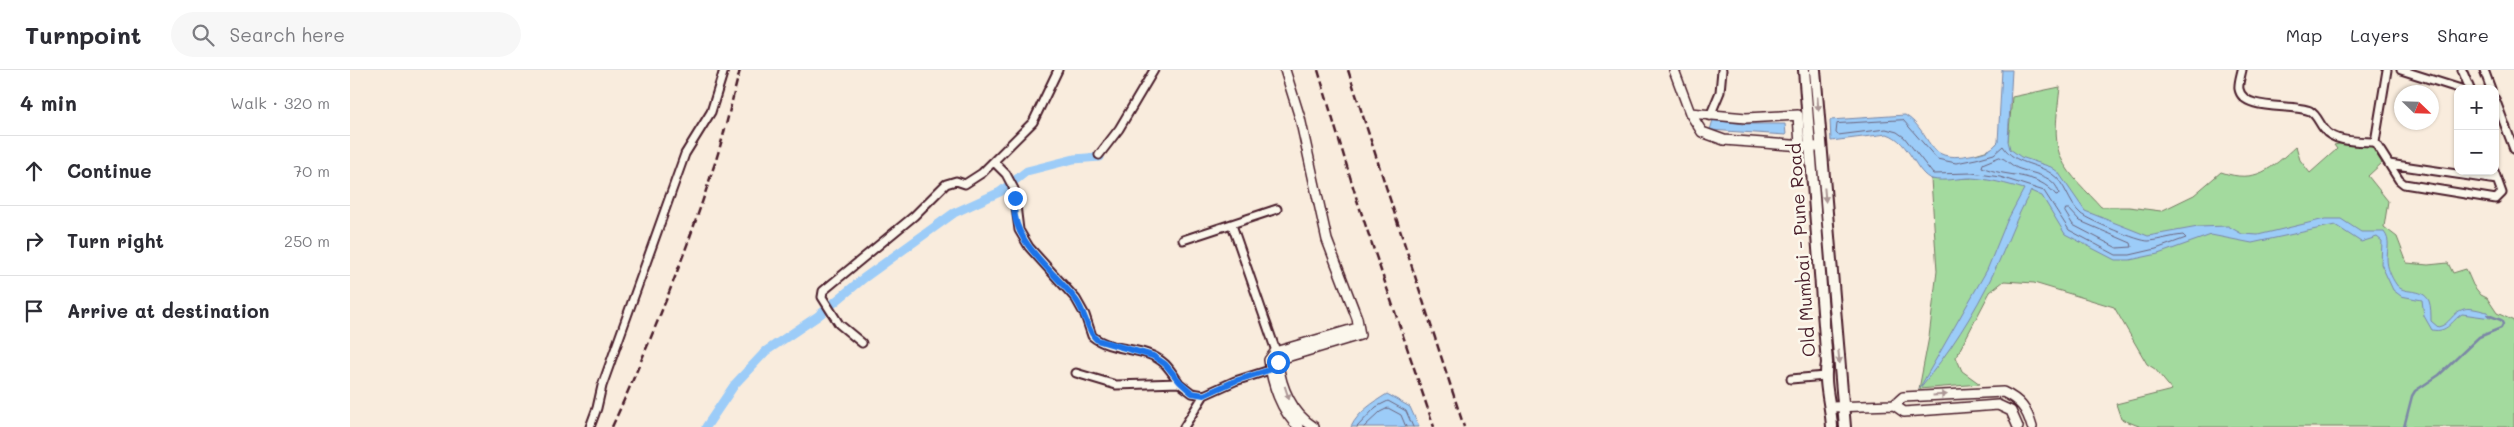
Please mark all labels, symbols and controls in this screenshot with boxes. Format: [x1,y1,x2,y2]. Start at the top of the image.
search box [171,12,521,57]
text: Turnpoint [25,19,141,50]
icon: search [189,21,217,49]
text: Search here [229,22,345,47]
text: Map [2286,23,2322,47]
text: Layers [2350,23,2409,47]
text: Share [2437,23,2489,47]
north arrow [2394,85,2439,130]
map controls [2454,85,2499,175]
button: + [2454,85,2499,130]
text: 4 min [20,89,77,116]
text: Walk · 320 m [230,92,330,113]
one-way arrow [1814,96,1822,112]
button: − [2454,130,2499,175]
street label: Old Mumbai - Pune Road [1782,142,1820,358]
icon: ahead [20,157,48,185]
text: Continue [67,158,152,183]
text: 70 m [293,160,330,181]
route end [1004,187,1027,210]
one-way arrow [1822,187,1830,203]
icon: right [20,227,48,255]
text: Turn right [67,228,164,253]
text: 250 m [284,230,330,251]
icon: arrive [20,297,48,325]
text: Arrive at destination [67,298,270,323]
one-way arrow [1835,349,1843,365]
route start [1267,351,1290,374]
one-way arrow [1284,385,1291,400]
one-way arrow [1932,391,1948,399]

